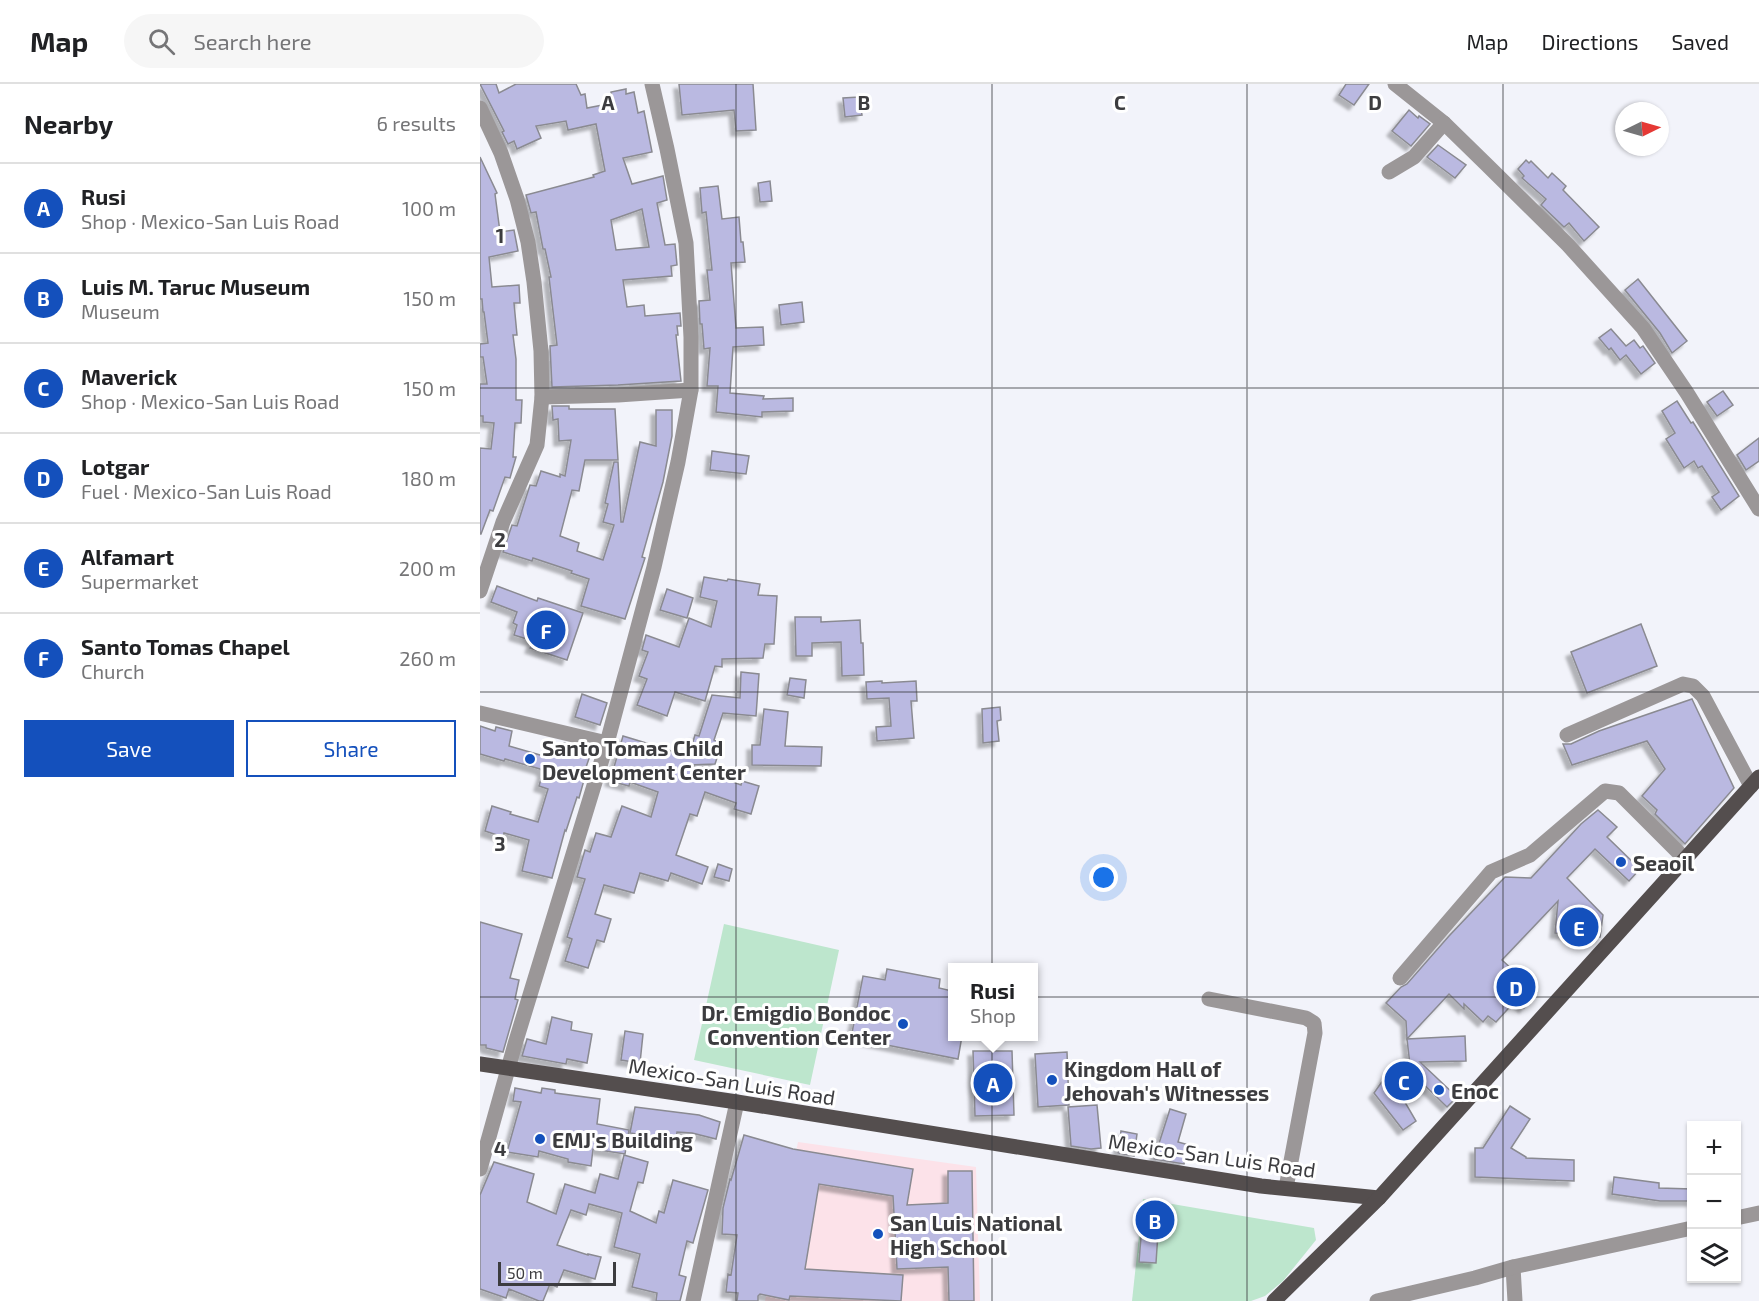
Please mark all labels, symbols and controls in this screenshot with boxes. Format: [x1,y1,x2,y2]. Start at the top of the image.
search box [124,14,544,68]
text: Map [30,24,88,58]
icon: search [145,25,178,58]
text: Search here [193,28,312,54]
text: Map [1466,29,1509,54]
text: Directions [1542,29,1638,54]
text: Saved [1671,29,1729,54]
text: A [601,90,615,114]
text: B [858,90,870,114]
text: C [1114,90,1126,114]
text: D [1368,90,1382,114]
north arrow [1615,102,1669,156]
text: Nearby [24,108,113,139]
text: 6 results [376,111,456,135]
text: Rusi [81,183,126,209]
text: A [37,196,50,220]
text: 100 m [402,196,456,220]
text: Shop · Mexico-San Luis Road [81,209,340,233]
text: 1 [496,223,504,247]
text: Luis M. Taruc Museum [81,273,310,299]
text: B [37,286,50,310]
text: 150 m [403,286,456,310]
text: Museum [81,299,160,323]
text: Maverick [81,363,177,389]
text: C [38,376,49,400]
text: 150 m [403,376,456,400]
text: Shop · Mexico-San Luis Road [81,389,340,413]
text: Lotgar [81,453,149,479]
text: D [37,466,50,490]
text: 180 m [402,466,456,490]
text: Fuel · Mexico-San Luis Road [81,479,332,503]
text: 2 [494,527,506,551]
text: Alfamart [81,543,174,569]
text: E [38,556,49,580]
text: 200 m [399,556,456,580]
text: Supermarket [81,569,199,593]
pin: F [526,608,566,652]
text: Santo Tomas Chapel [81,633,290,659]
text: F [38,646,49,670]
text: 260 m [399,646,456,670]
text: Church [81,659,145,683]
button: Save [24,720,234,777]
button: Share [246,720,456,777]
place label: Santo Tomas Child Development Center [542,735,746,784]
marker: Santo Tomas Child Development Center [523,752,537,766]
text: 3 [494,831,506,855]
place label: Seaoil [1633,850,1694,875]
marker: Seaoil [1614,855,1628,869]
your location [1089,863,1118,892]
pin: E [1560,904,1598,950]
popup [948,963,1038,1041]
pin: D [1496,964,1536,1010]
text: Rusi [970,977,1015,1003]
place label: Dr. Emigdio Bondoc Convention Center [701,1000,891,1049]
text: Shop [970,1003,1016,1027]
marker: Dr. Emigdio Bondoc Convention Center [896,1017,910,1031]
street label: Mexico-San Luis Road [627,1052,837,1110]
place label: Kingdom Hall of Jehovah's Witnesses [1064,1056,1269,1105]
pin: C [1384,1058,1424,1104]
pin: A [974,1060,1012,1106]
marker: Kingdom Hall of Jehovah's Witnesses [1045,1073,1059,1087]
place label: Enoc [1451,1078,1499,1103]
marker: Enoc [1432,1083,1446,1097]
map controls [1687,1121,1741,1283]
button: + [1687,1121,1741,1175]
place label: EMJ's Building [552,1127,693,1152]
street label: Mexico-San Luis Road [1107,1128,1317,1182]
marker: EMJ's Building [533,1132,547,1146]
text: 4 [494,1136,507,1160]
button: − [1687,1175,1741,1229]
pin: B [1136,1198,1174,1242]
place label: San Luis National High School [890,1210,1062,1259]
marker: San Luis National High School [871,1227,885,1241]
button: layers [1687,1229,1741,1283]
scale bar [498,1259,616,1286]
text: 50 m [507,1263,543,1282]

